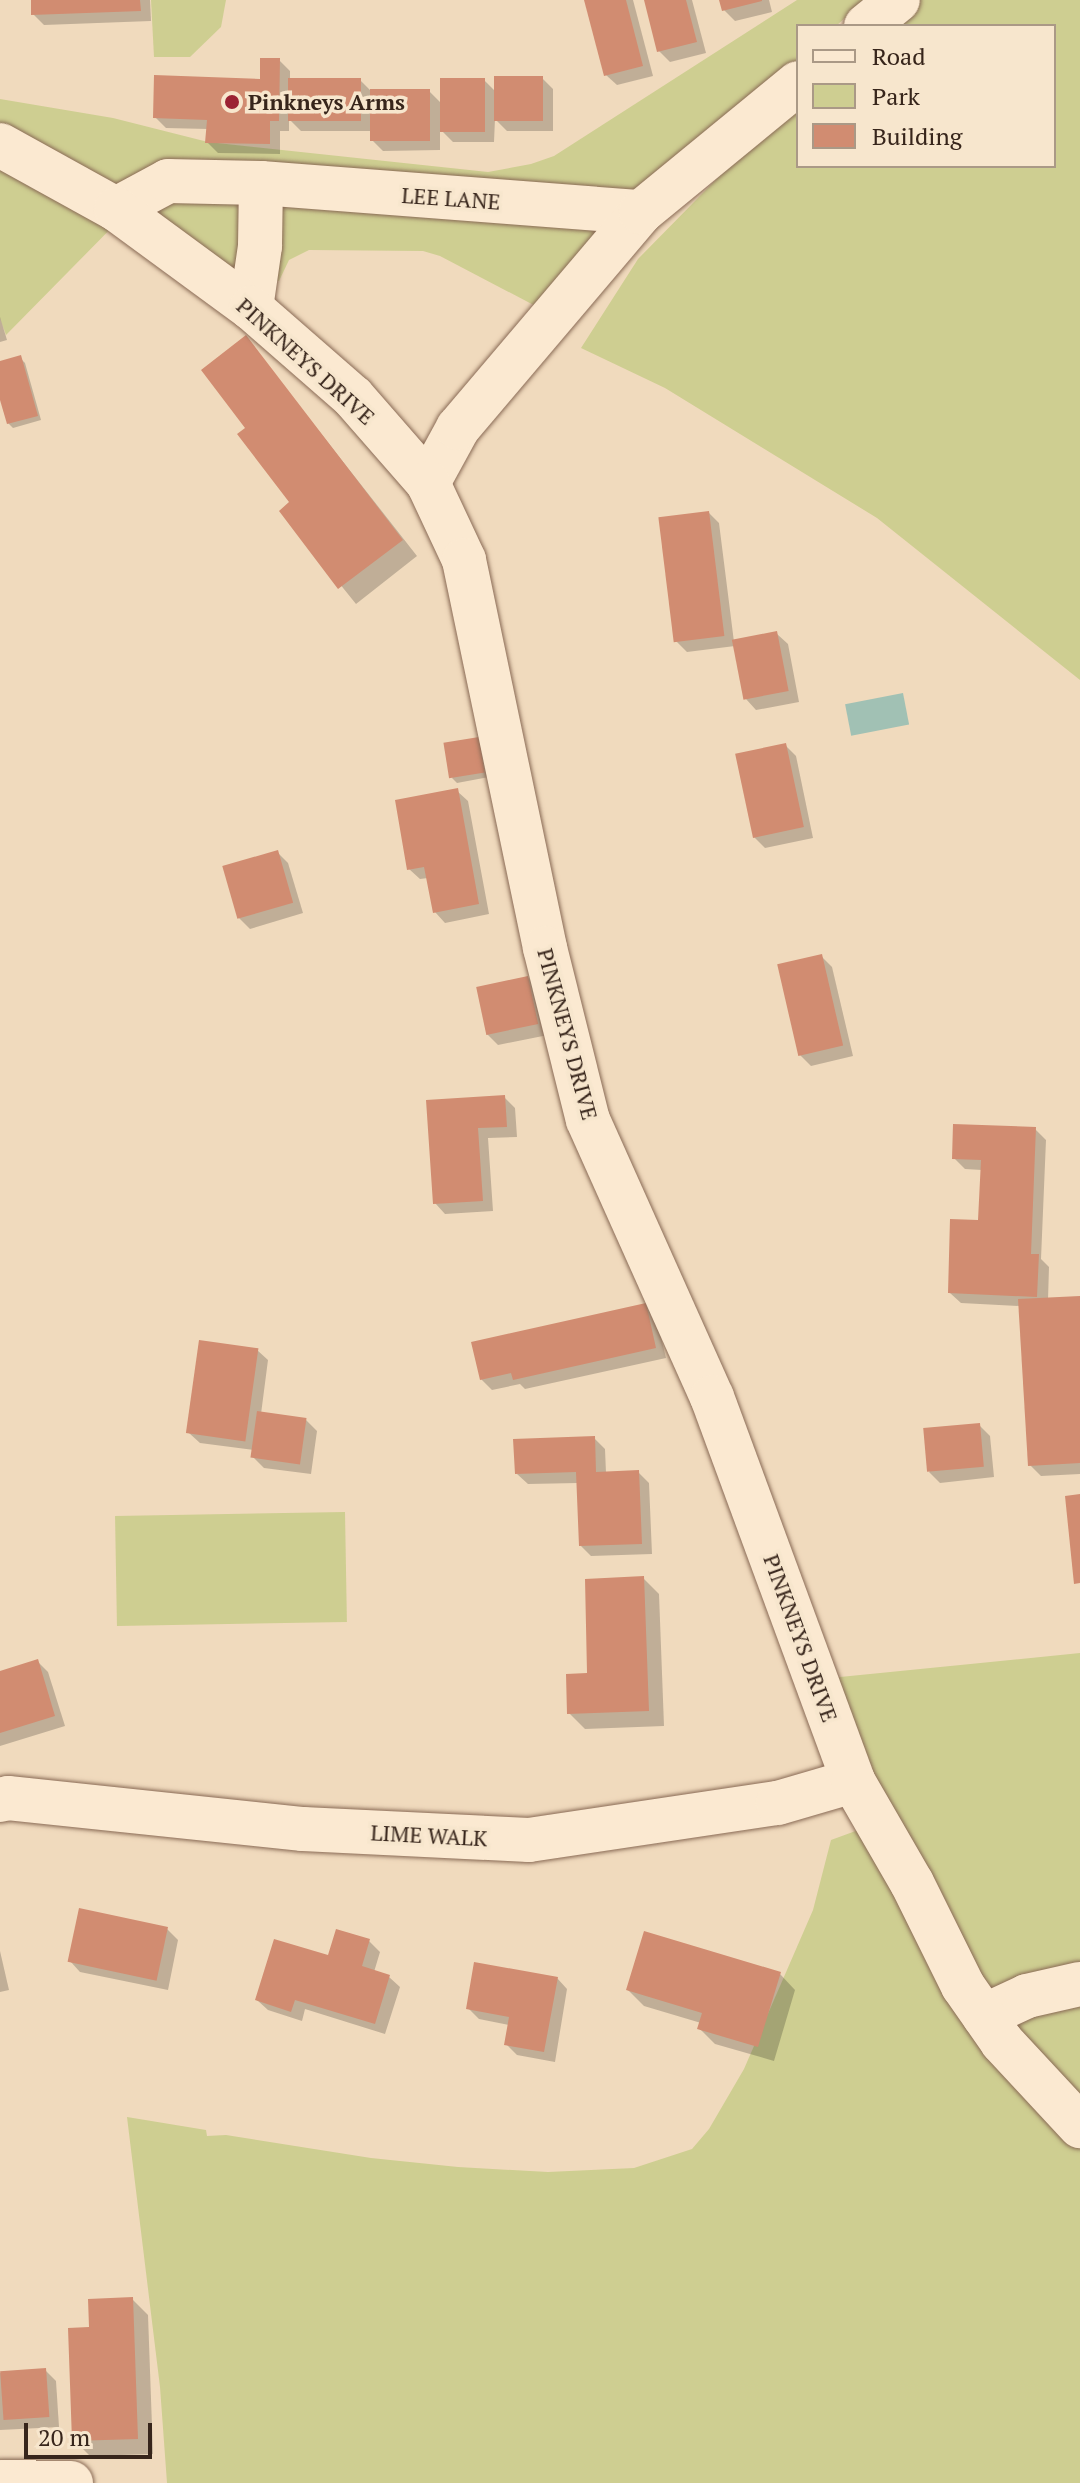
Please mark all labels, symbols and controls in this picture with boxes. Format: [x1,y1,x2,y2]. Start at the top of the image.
legend [796,24,1056,168]
text: Road [872,40,926,72]
text: Park [872,80,920,112]
place label: Pinkneys Arms [248,89,405,115]
marker: Pinkneys Arms [223,93,241,111]
text: Building [872,120,962,152]
street label: LEE LANE [401,181,501,215]
street label: PINKNEYS DRIVE [232,292,380,430]
street label: PINKNEYS DRIVE [532,945,604,1123]
street label: PINKNEYS DRIVE [758,1551,844,1725]
street label: LIME WALK [370,1819,488,1851]
scale bar [28,2407,156,2457]
text: 20 m [38,2421,90,2453]

